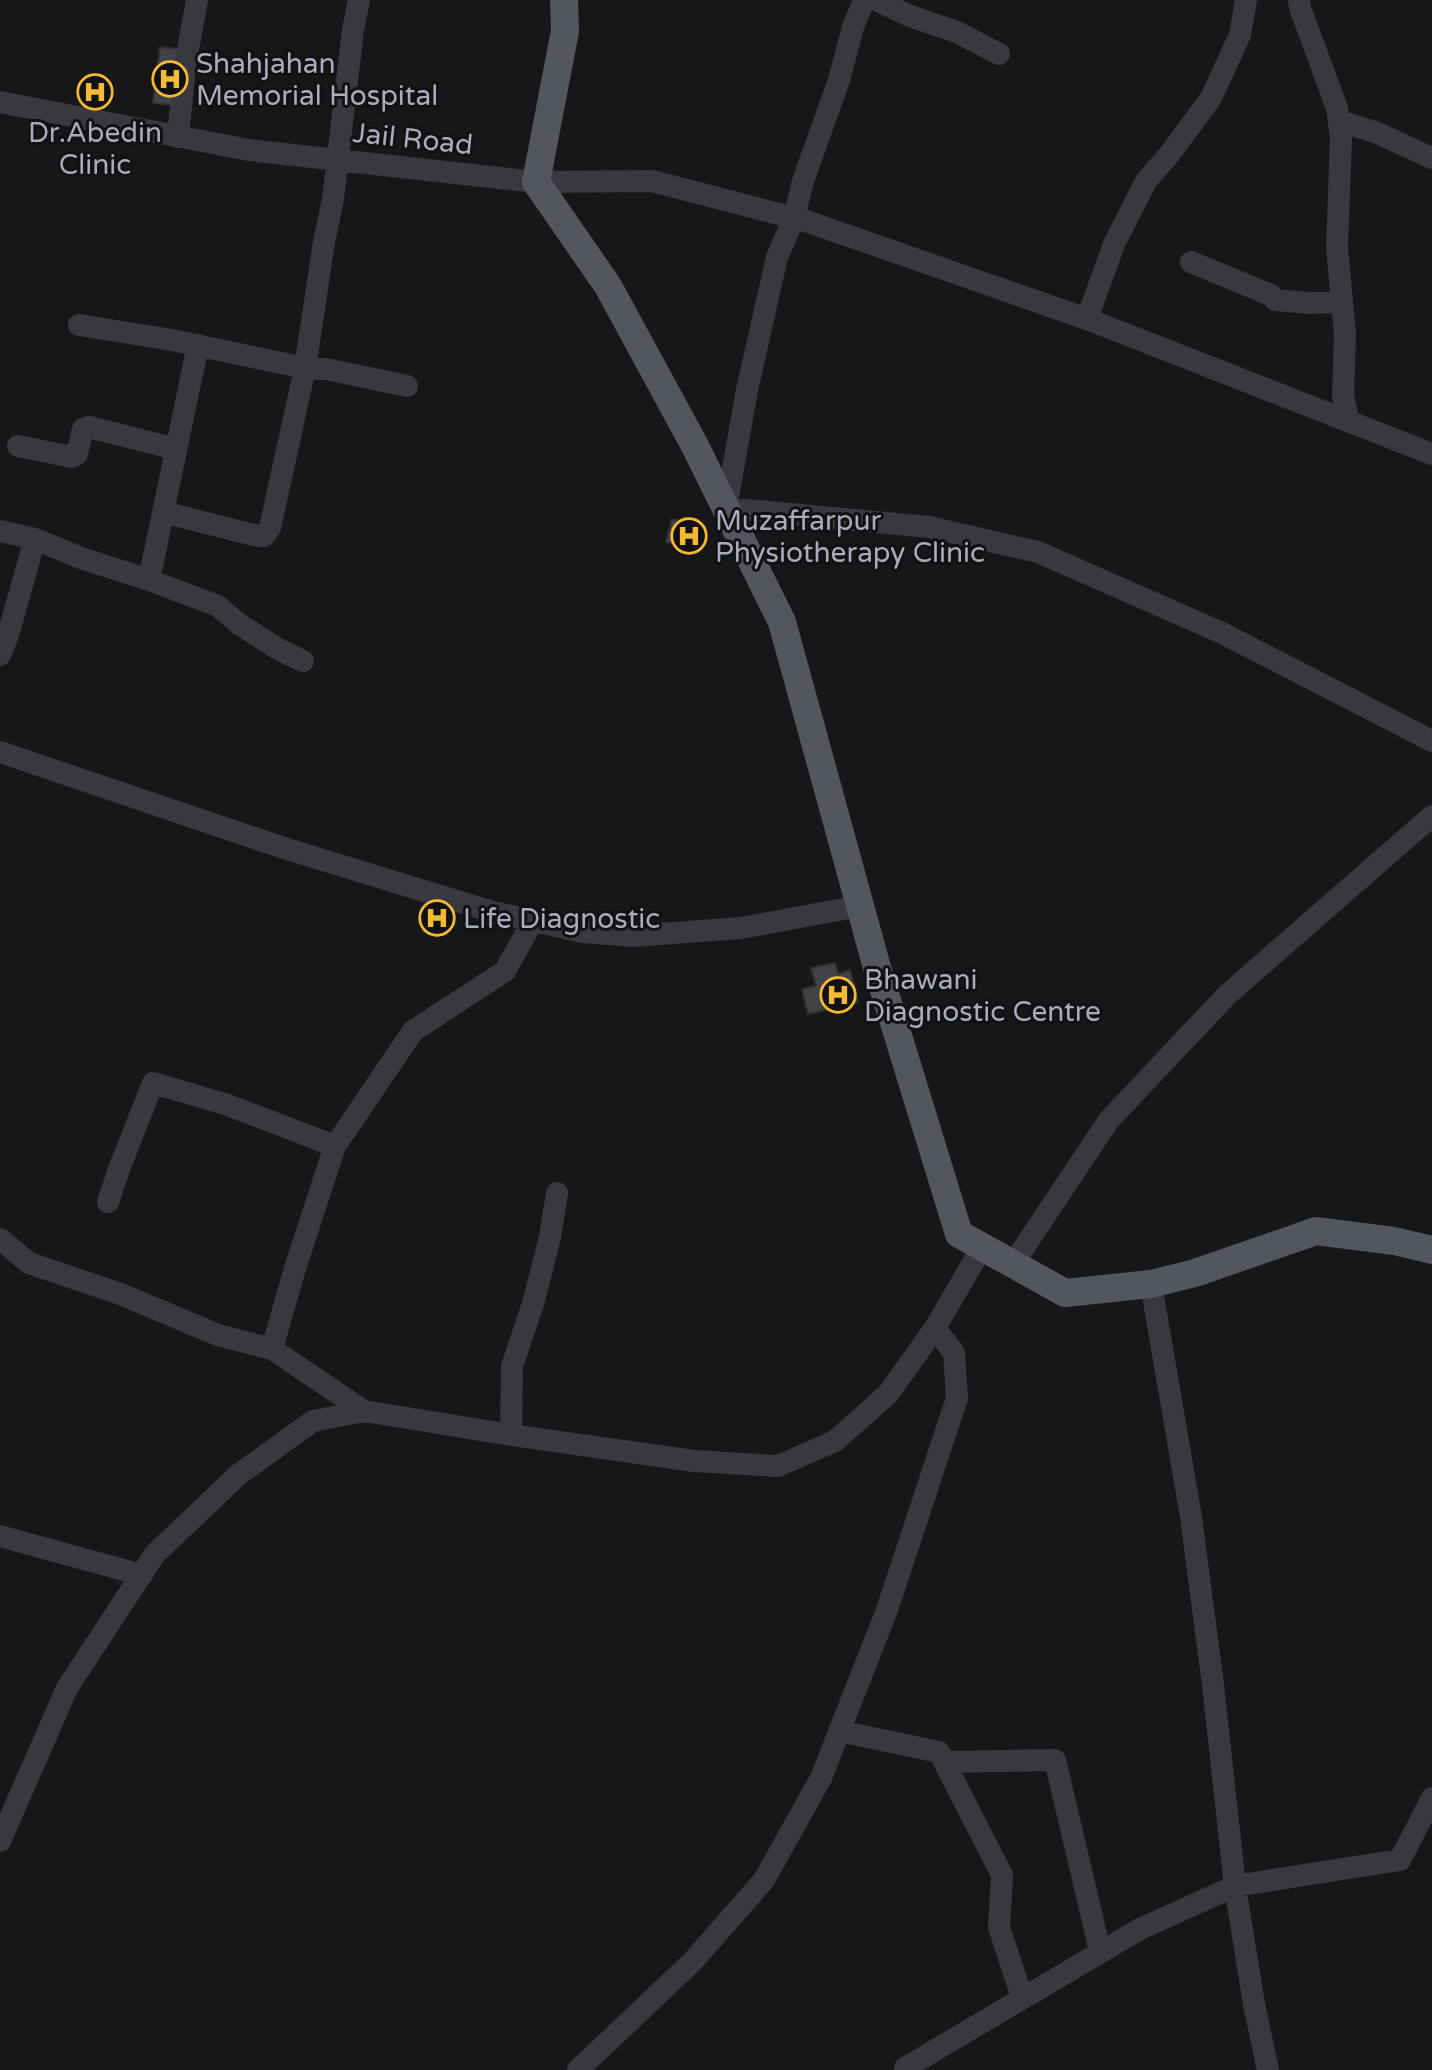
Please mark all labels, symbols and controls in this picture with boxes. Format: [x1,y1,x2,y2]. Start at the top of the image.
place label: Shahjahan Memorial Hospital [196,47,438,113]
hospital icon: Shahjahan Memorial Hospital [151,60,189,98]
hospital icon: Dr.Abedin Clinic [76,73,114,111]
place label: Dr.Abedin Clinic [28,116,162,182]
street label: Jail Road [351,116,475,162]
place label: Muzaffarpur Physiotherapy Clinic [715,504,985,570]
hospital icon: Muzaffarpur Physiotherapy Clinic [670,517,708,555]
hospital icon: Life Diagnostic [418,899,456,937]
place label: Life Diagnostic [463,902,660,936]
place label: Bhawani Diagnostic Centre [864,963,1101,1029]
hospital icon: Bhawani Diagnostic Centre [819,976,857,1014]

